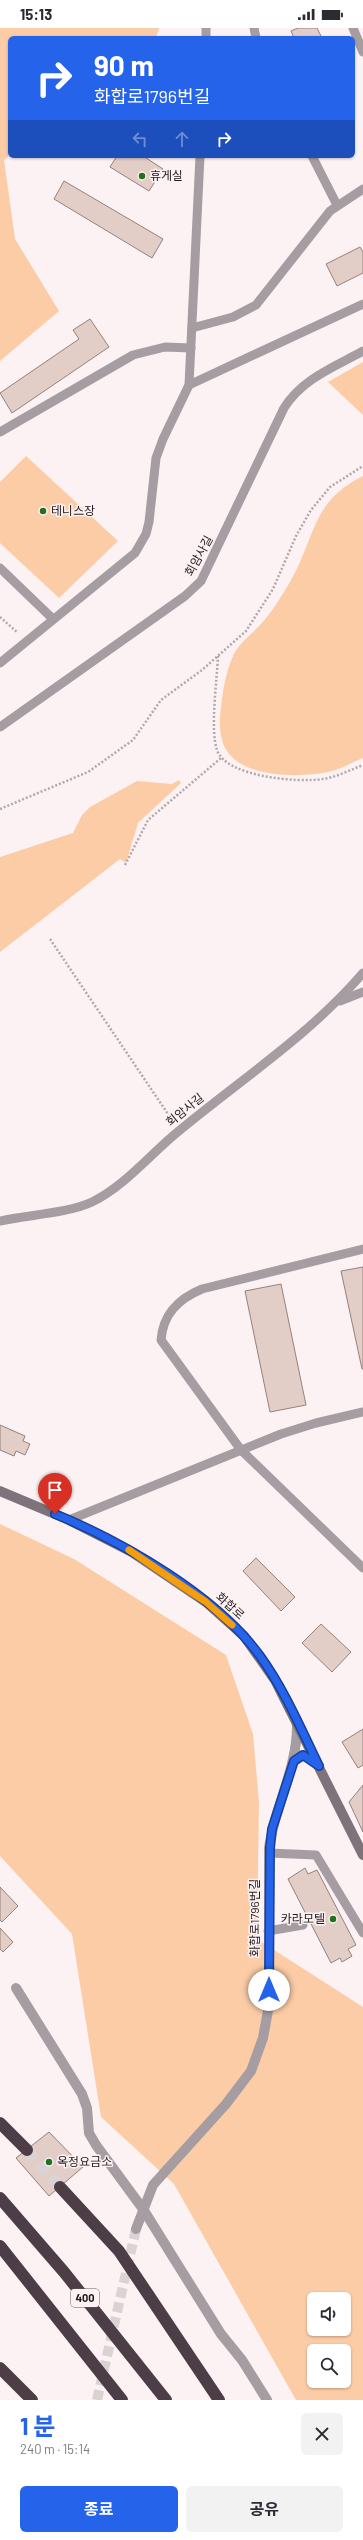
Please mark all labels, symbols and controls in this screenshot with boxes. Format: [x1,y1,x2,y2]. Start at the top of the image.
text: 15:13 [20,5,52,23]
text: 90 m [94,48,154,82]
icon: right [28,52,80,104]
text: 화합로1796번길 [94,85,210,107]
icon: left [129,128,151,150]
icon: ahead [171,128,193,150]
icon: right [213,128,235,150]
place label: 휴게실 [150,168,183,182]
marker: 휴게실 [137,171,147,181]
place label: 테니스장 [51,503,95,517]
marker: 테니스장 [38,506,48,516]
street label: 회암사길 [181,533,215,578]
street label: 회암사길 [163,1090,206,1129]
pin [38,1473,72,1514]
icon: arrive [44,1479,66,1501]
street label: 화합로 [214,1589,248,1622]
street label: 화합로1796번길 [247,1879,261,1957]
place label: 카라모텔 [281,1911,325,1925]
marker: 카라모텔 [328,1914,338,1924]
position arrow [248,1969,290,2011]
place label: 옥정요금소 [57,2154,112,2168]
marker: 옥정요금소 [44,2157,54,2167]
road number: 400 [71,2289,99,2307]
map controls [307,2292,351,2388]
button: sound [307,2292,351,2336]
button: search [307,2344,351,2388]
text: 1 분 [20,2411,55,2440]
button: close [301,2413,343,2455]
text: 240 m · 15:14 [20,2441,90,2457]
button: 종료 [20,2486,178,2532]
button: 공유 [186,2486,343,2532]

